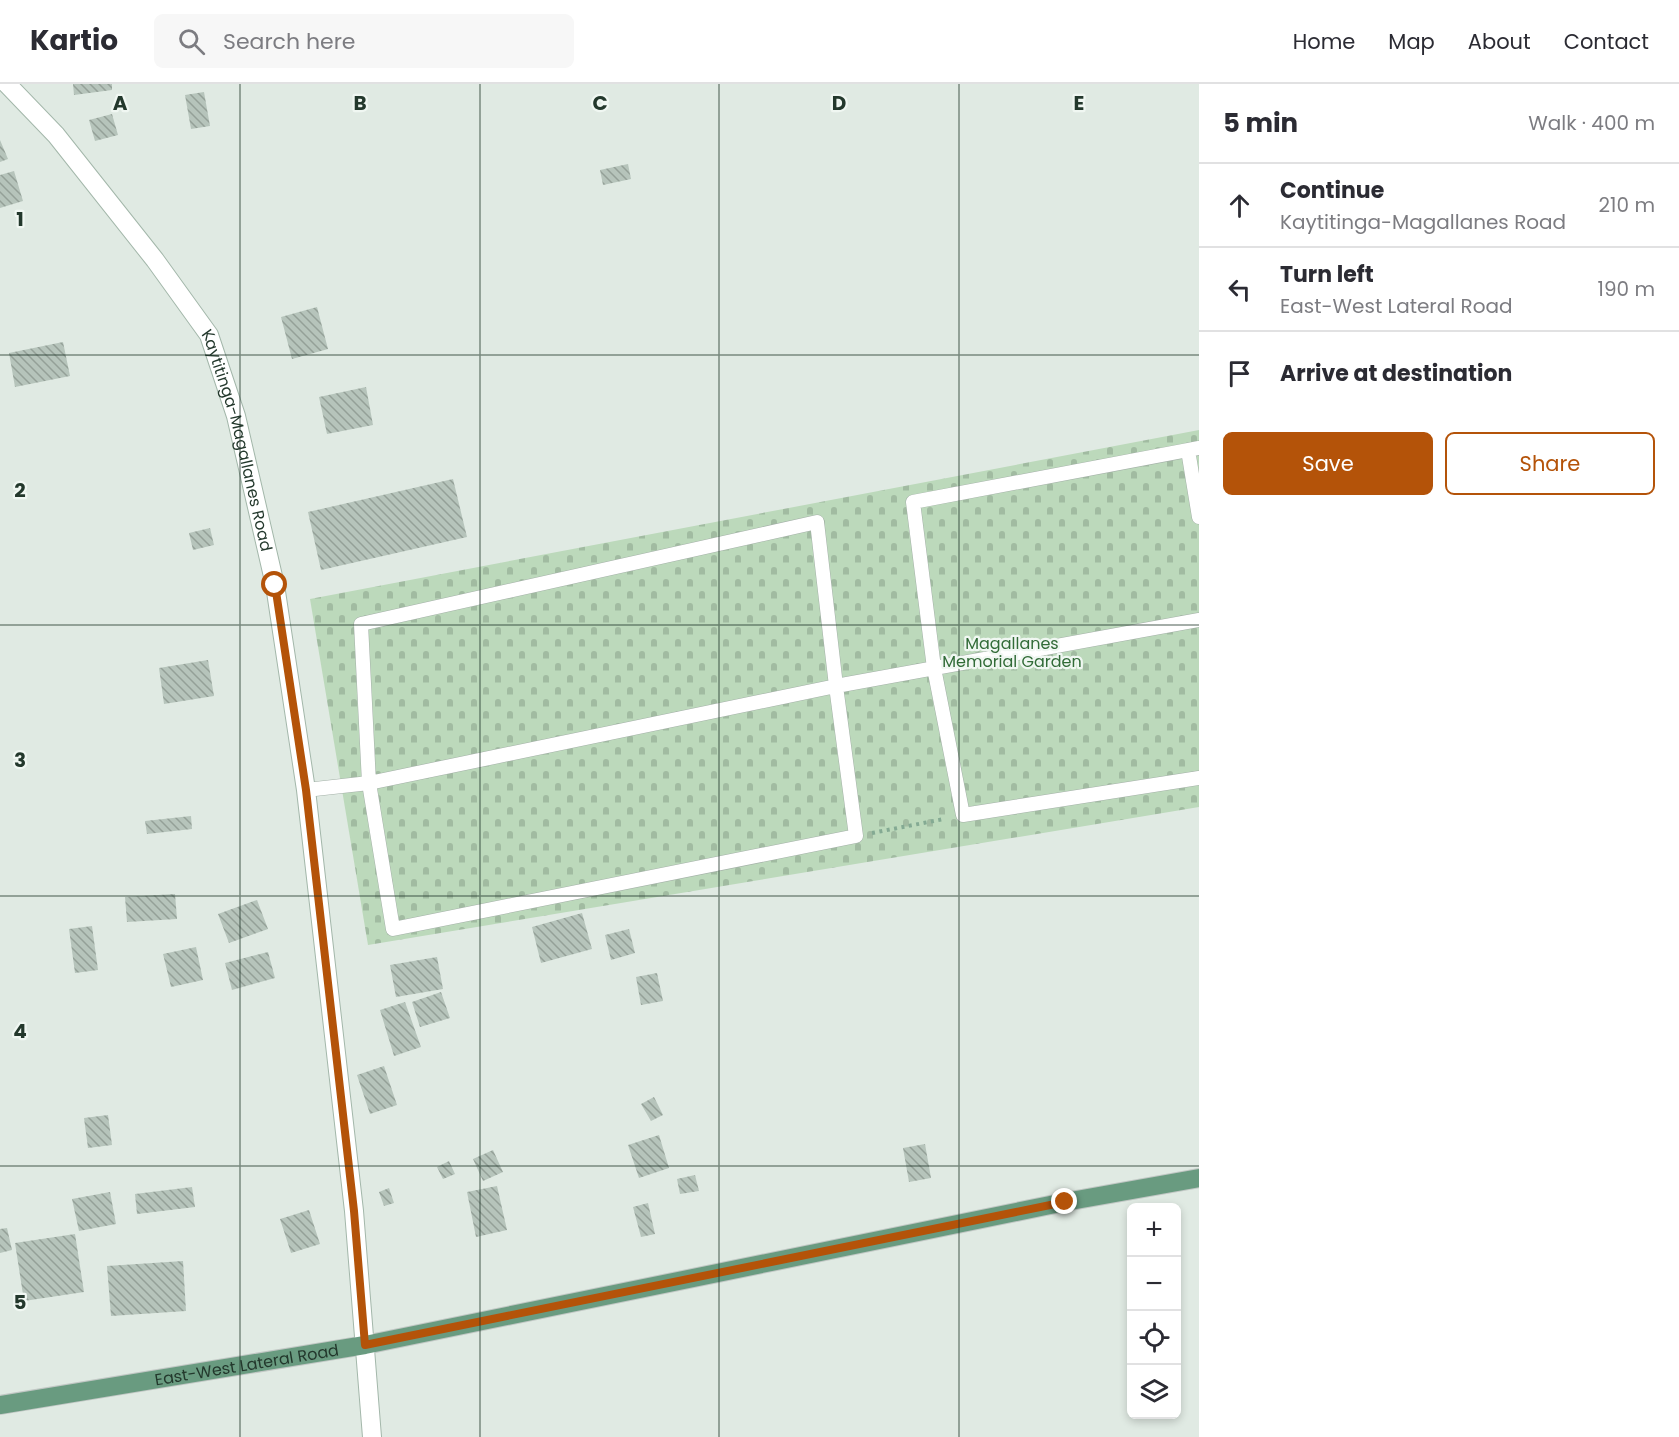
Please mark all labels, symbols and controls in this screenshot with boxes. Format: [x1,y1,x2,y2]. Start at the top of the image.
search box [154,14,574,68]
text: Kartio [30,21,118,60]
icon: search [175,25,208,58]
text: Search here [223,26,356,57]
text: Home [1293,27,1355,56]
text: Map [1388,27,1435,56]
text: About [1468,27,1531,56]
text: Contact [1564,27,1649,56]
text: A [113,89,128,117]
text: B [353,89,367,117]
text: C [592,89,608,117]
text: D [832,89,846,117]
text: E [1074,89,1084,117]
text: 5 min [1223,105,1298,141]
text: Walk · 400 m [1528,109,1655,137]
text: Continue [1280,175,1384,206]
icon: ahead [1223,189,1256,222]
text: 210 m [1599,191,1655,219]
text: 1 [16,205,24,233]
text: Kaytitinga-Magallanes Road [1280,208,1566,236]
text: Turn left [1280,259,1374,290]
icon: left [1223,273,1256,306]
text: 190 m [1598,275,1655,303]
text: East-West Lateral Road [1280,292,1513,320]
street label: Kaytitinga-Magallanes Road [197,324,278,554]
icon: arrive [1223,357,1256,390]
text: Arrive at destination [1280,358,1512,389]
button: Save [1223,432,1433,495]
button: Share [1445,432,1655,495]
text: 2 [14,476,26,504]
route start [261,571,287,597]
park label: Magallanes Memorial Garden [942,632,1082,673]
text: 3 [14,746,26,774]
text: 4 [13,1017,27,1045]
route end [1051,1188,1077,1214]
map controls [1127,1203,1181,1419]
button: + [1127,1203,1181,1257]
button: − [1127,1257,1181,1311]
text: 5 [14,1288,27,1316]
button: locate [1127,1311,1181,1365]
street label: East-West Lateral Road [153,1338,340,1391]
button: layers [1127,1365,1181,1419]

